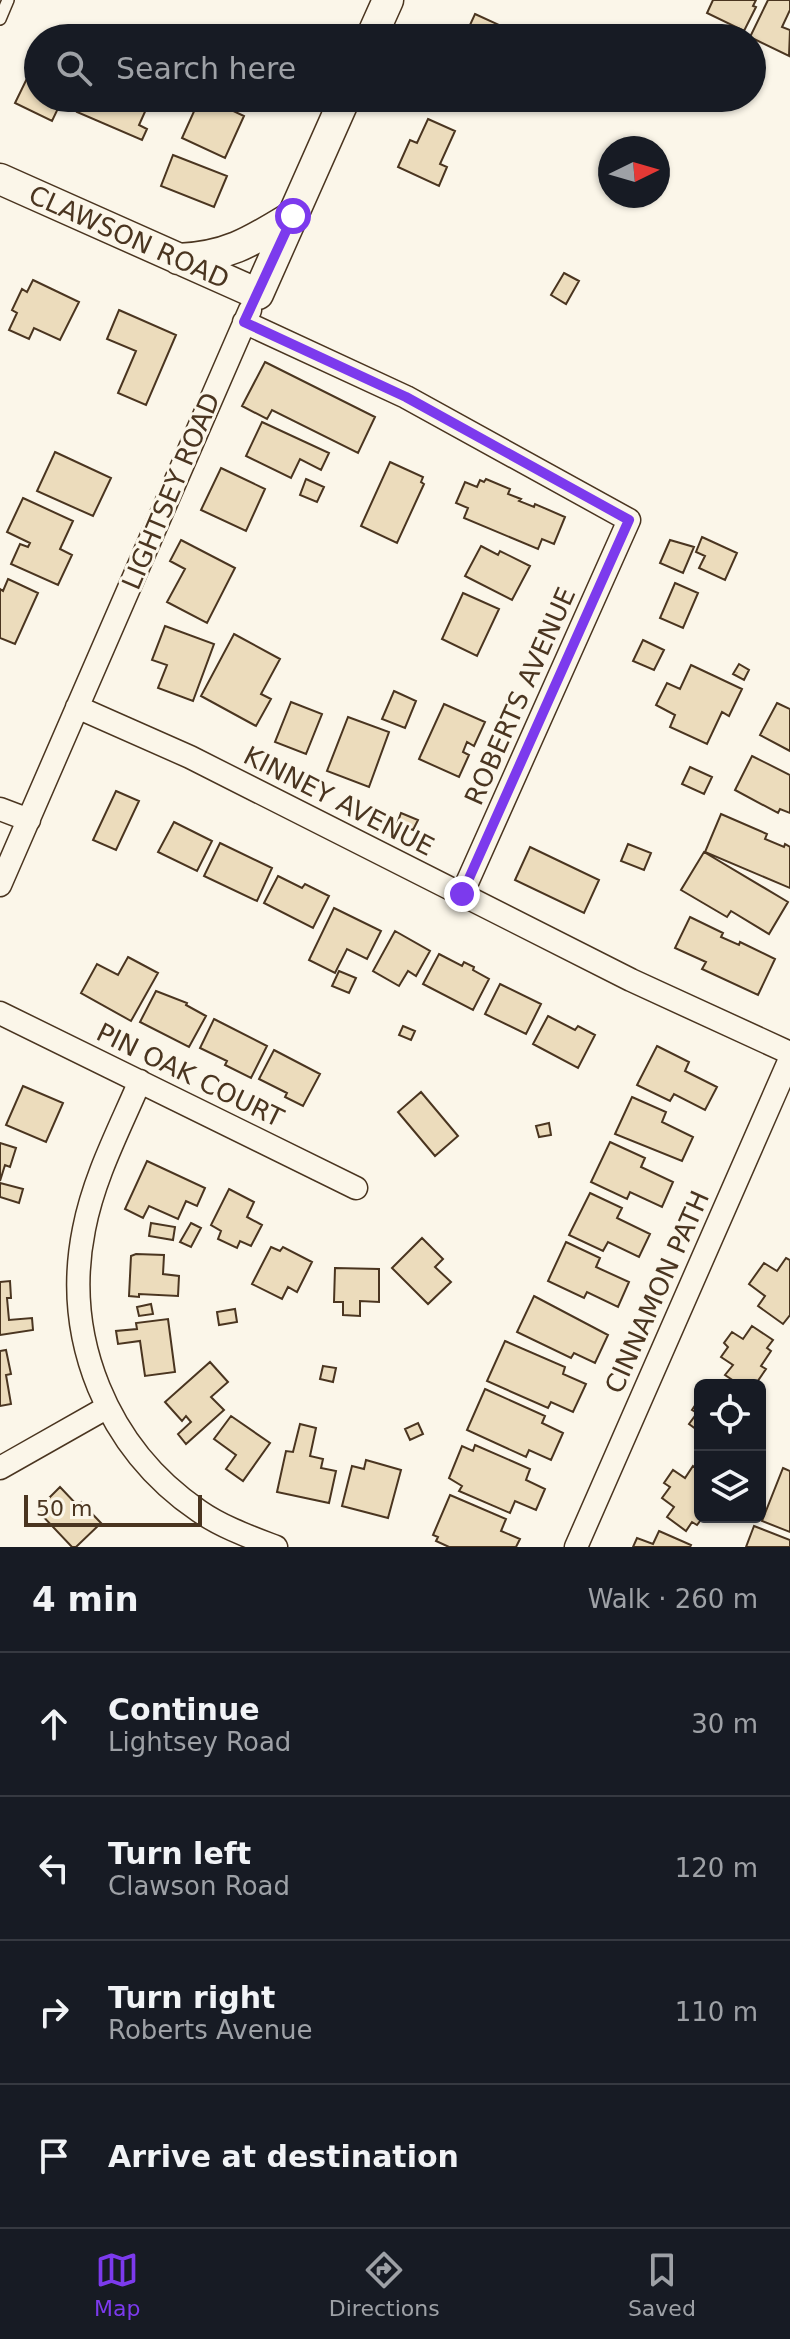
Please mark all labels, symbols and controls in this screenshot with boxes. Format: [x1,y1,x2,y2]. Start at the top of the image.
search box [24,24,766,112]
icon: search [52,46,96,90]
text: Search here [116,51,296,86]
north arrow [598,136,670,208]
street label: CLAWSON ROAD [24,179,234,295]
route start [275,198,311,234]
street label: LIGHTSEY ROAD [116,388,226,594]
street label: ROBERTS AVENUE [459,583,581,809]
street label: KINNEY AVENUE [239,740,439,862]
route end [444,876,480,912]
street label: PIN OAK COURT [92,1017,288,1133]
street label: CINNAMON PATH [599,1186,715,1398]
map controls [694,1379,766,1523]
button: locate [694,1379,766,1451]
button: layers [694,1451,766,1523]
scale bar [24,1491,202,1527]
text: 50 m [36,1496,92,1521]
text: 4 min [32,1579,139,1619]
text: Walk · 260 m [588,1584,758,1614]
text: Continue [108,1692,260,1727]
icon: ahead [32,1702,76,1746]
text: 30 m [691,1709,758,1739]
text: Lightsey Road [108,1727,291,1757]
text: Turn left [108,1836,251,1871]
icon: left [32,1846,76,1890]
text: 120 m [675,1853,758,1883]
text: Clawson Road [108,1871,290,1901]
text: Turn right [108,1980,275,2015]
icon: right [32,1990,76,2034]
text: 110 m [675,1997,758,2027]
text: Roberts Avenue [108,2015,313,2045]
icon: arrive [32,2134,76,2178]
text: Arrive at destination [108,2139,459,2174]
tab: Map [94,2248,141,2321]
tab: Directions [329,2248,440,2321]
tab: Saved [628,2248,696,2321]

